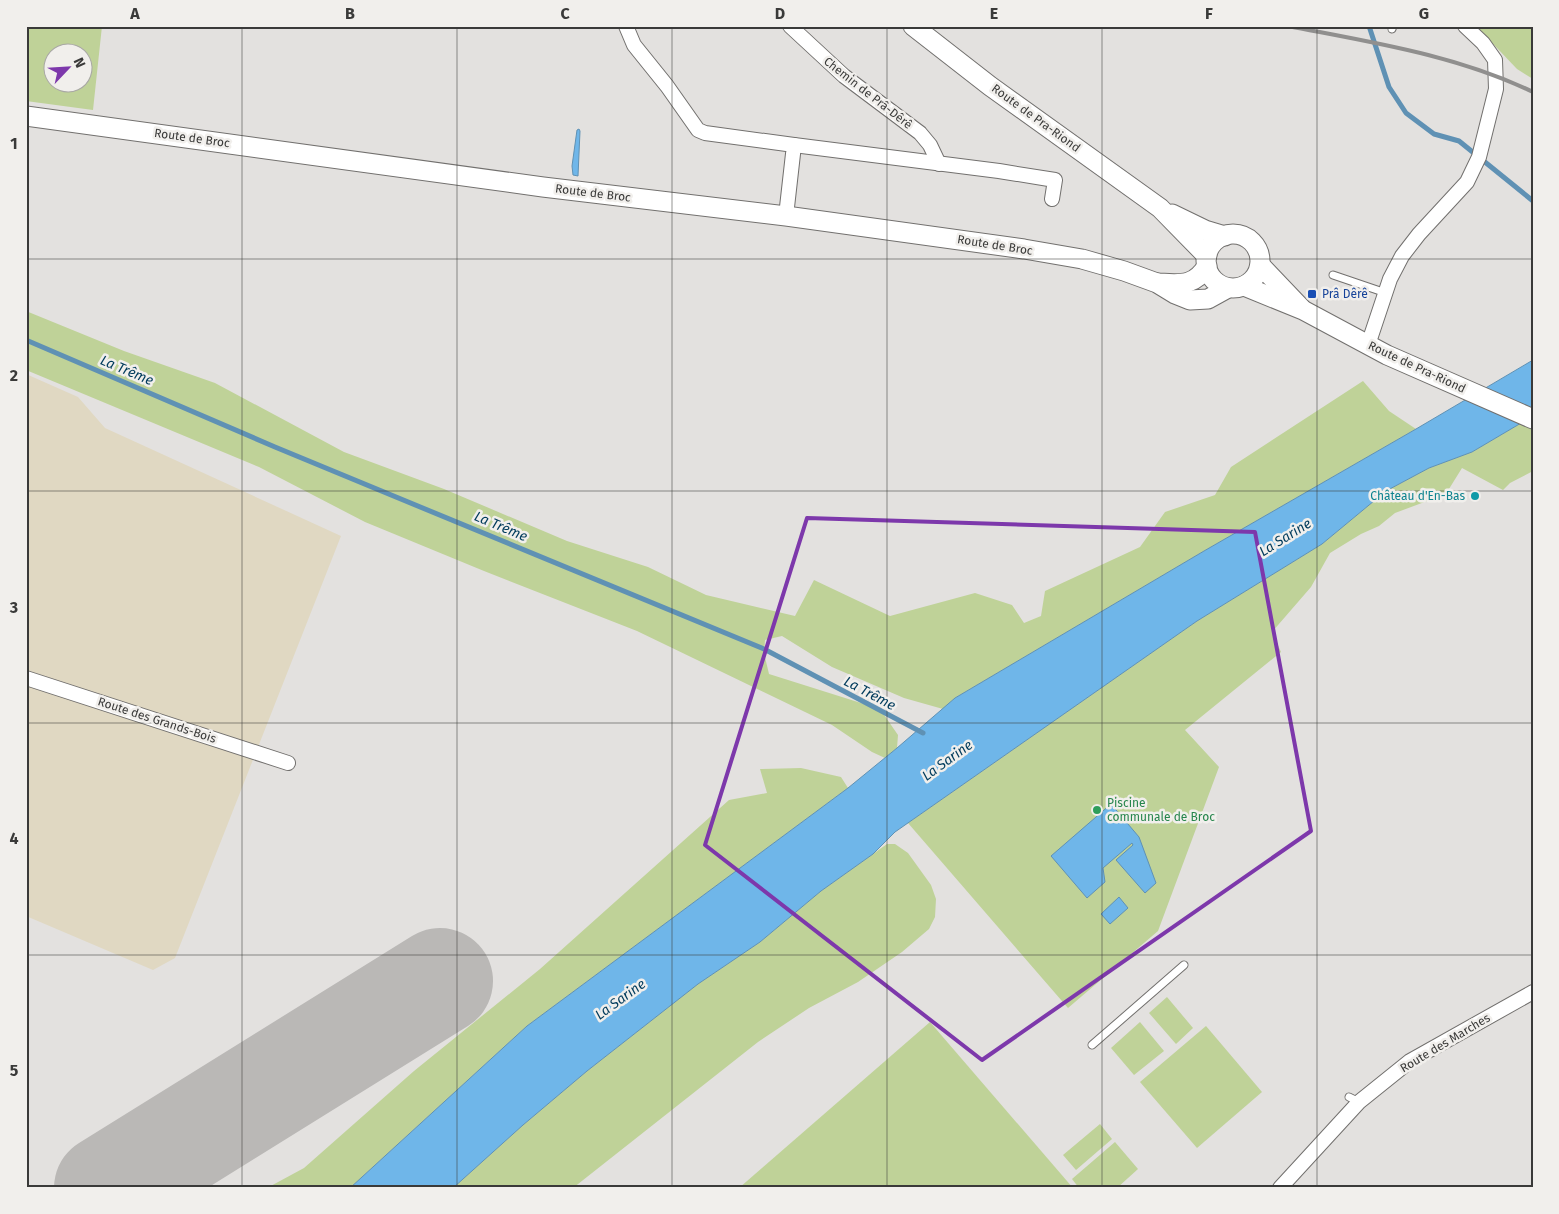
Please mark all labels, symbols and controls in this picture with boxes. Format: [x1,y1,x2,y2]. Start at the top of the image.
text: A [129,4,140,23]
text: B [345,4,355,23]
text: C [560,4,570,23]
text: D [775,4,785,23]
text: E [990,4,998,23]
text: F [1205,4,1213,23]
text: G [1419,4,1429,23]
north arrow [42,42,92,92]
street label: Chemin de Prâ-Dêrê [821,54,915,132]
text: N [70,55,89,71]
street label: Route de Pra-Riond [989,81,1083,155]
street label: Route de Broc [153,126,231,150]
text: 1 [10,134,18,153]
street label: Route de Broc [554,181,632,205]
street label: Route de Broc [956,232,1034,258]
place label: Prâ Dêrê [1322,287,1368,301]
marker: Prâ Dêrê [1306,288,1318,300]
street label: Route de Pra-Riond [1366,338,1468,396]
water label: La Trême [98,352,156,389]
text: 2 [10,366,18,385]
place label: Château d'En-Bas [1370,489,1465,503]
marker: Château d'En-Bas [1469,490,1481,502]
water label: La Trême [472,508,530,545]
water label: La Sarine [1256,515,1314,560]
text: 3 [9,598,18,617]
water label: La Trême [841,673,899,714]
street label: Route des Grands-Bois [96,694,218,746]
water label: La Sarine [919,736,976,784]
place label: Piscine communale de Broc [1107,796,1215,824]
marker: Piscine communale de Broc [1091,804,1103,816]
text: 4 [9,829,19,848]
water label: La Sarine [592,975,649,1023]
street label: Route des Marches [1397,1010,1493,1075]
text: 5 [10,1061,19,1080]

